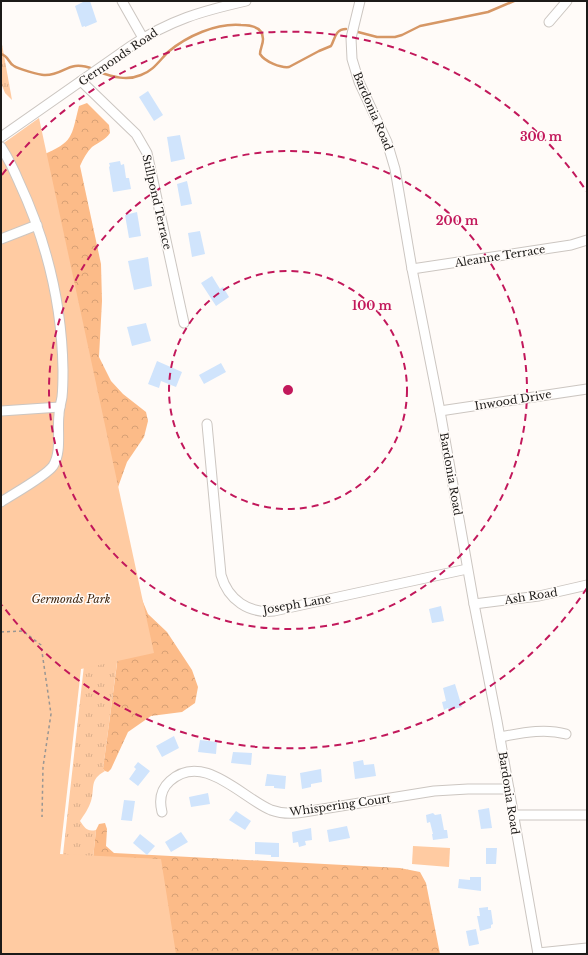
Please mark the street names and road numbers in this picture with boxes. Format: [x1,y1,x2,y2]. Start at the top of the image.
street label: Germonds Road [76,25,161,89]
street label: Bardonia Road [350,70,396,153]
street label: Stillpond Terrace [139,153,175,251]
street label: Aleanne Terrace [453,242,546,270]
street label: Inwood Drive [474,387,552,413]
street label: Bardonia Road [437,431,465,517]
street label: Ash Road [503,585,559,607]
street label: Joseph Lane [260,591,332,617]
street label: Bardonia Road [496,750,523,836]
street label: Whispering Court [287,791,392,819]

